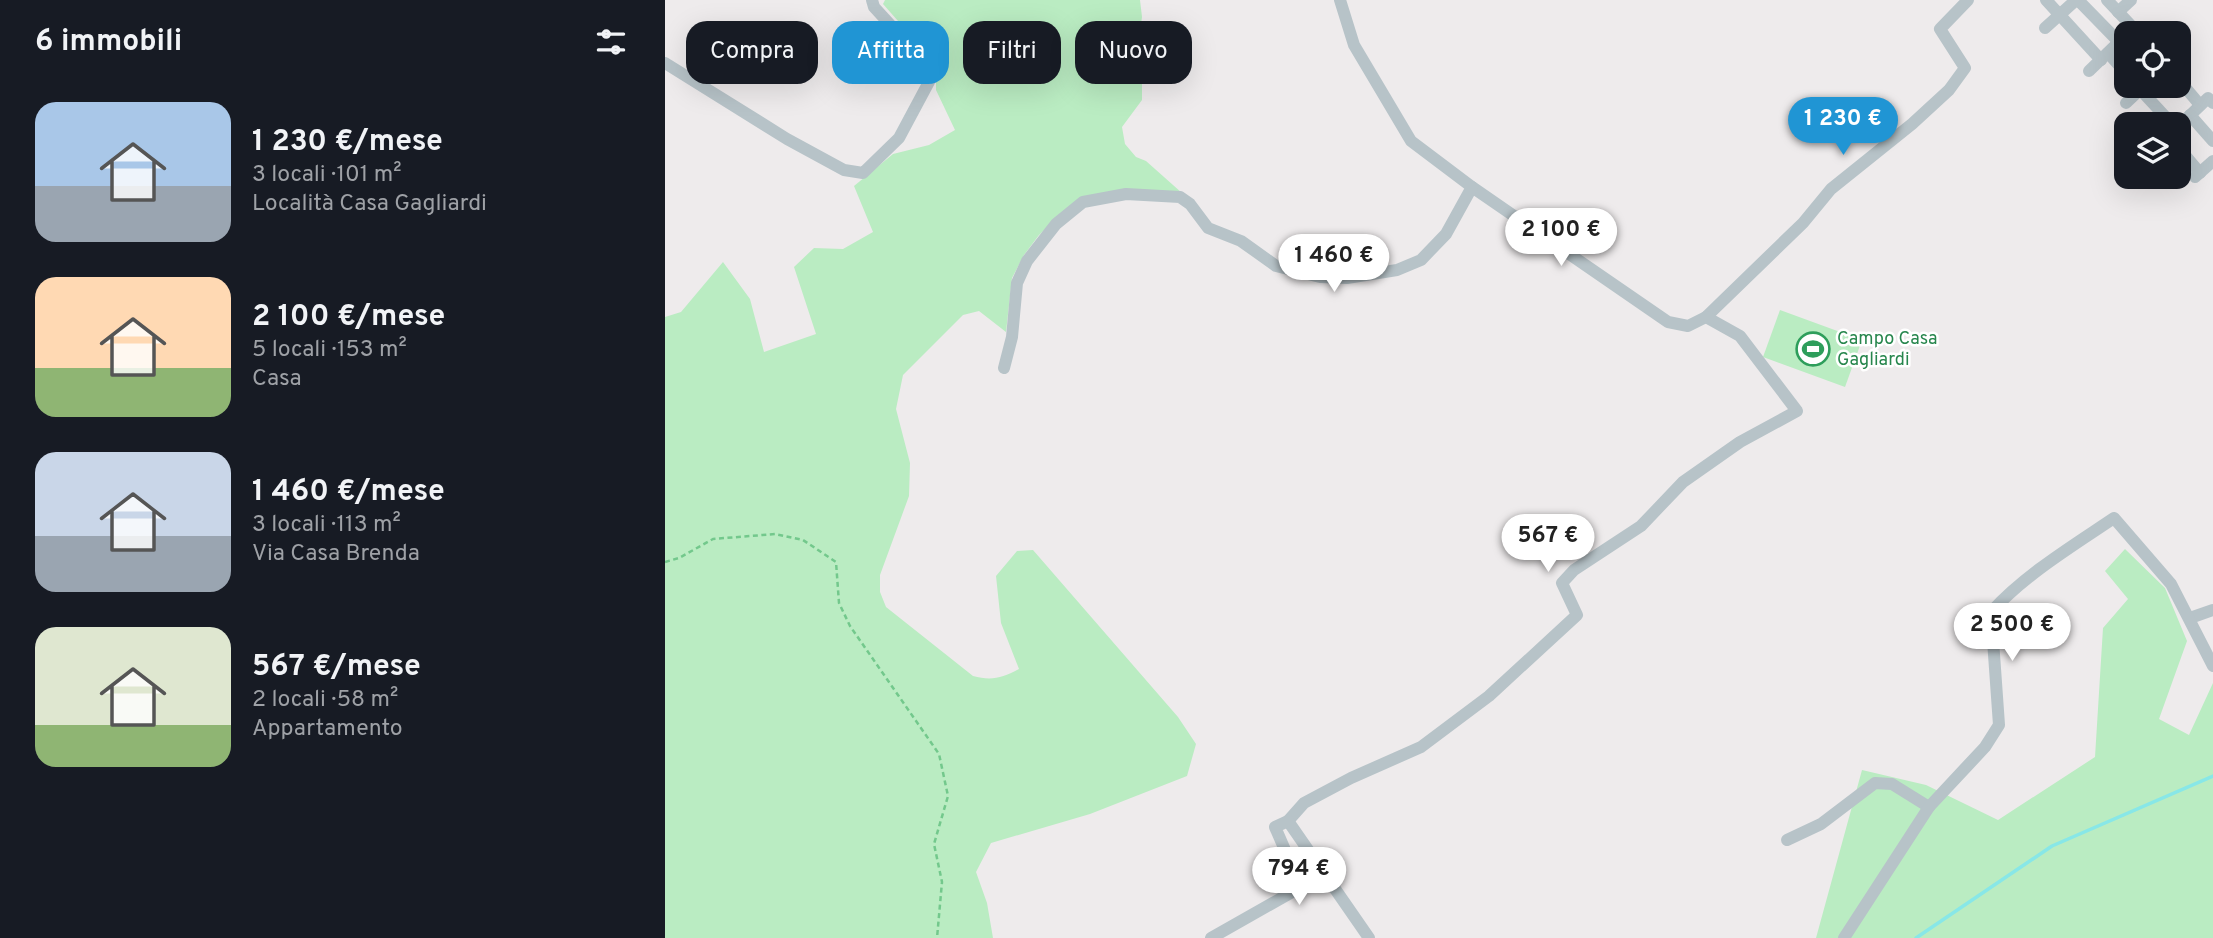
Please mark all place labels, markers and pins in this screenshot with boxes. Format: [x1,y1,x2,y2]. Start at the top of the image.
pin: 1 230 € [1778,97,1908,157]
pin: 2 100 € [1496,208,1626,268]
pin: 1 460 € [1269,234,1399,294]
place label: Campo Casa Gagliardi [1837,328,1937,372]
sports icon: Campo Casa Gagliardi [1794,330,1832,368]
pin: 567 € [1499,514,1597,574]
pin: 2 500 € [1947,604,2077,663]
pin: 794 € [1250,848,1348,907]

